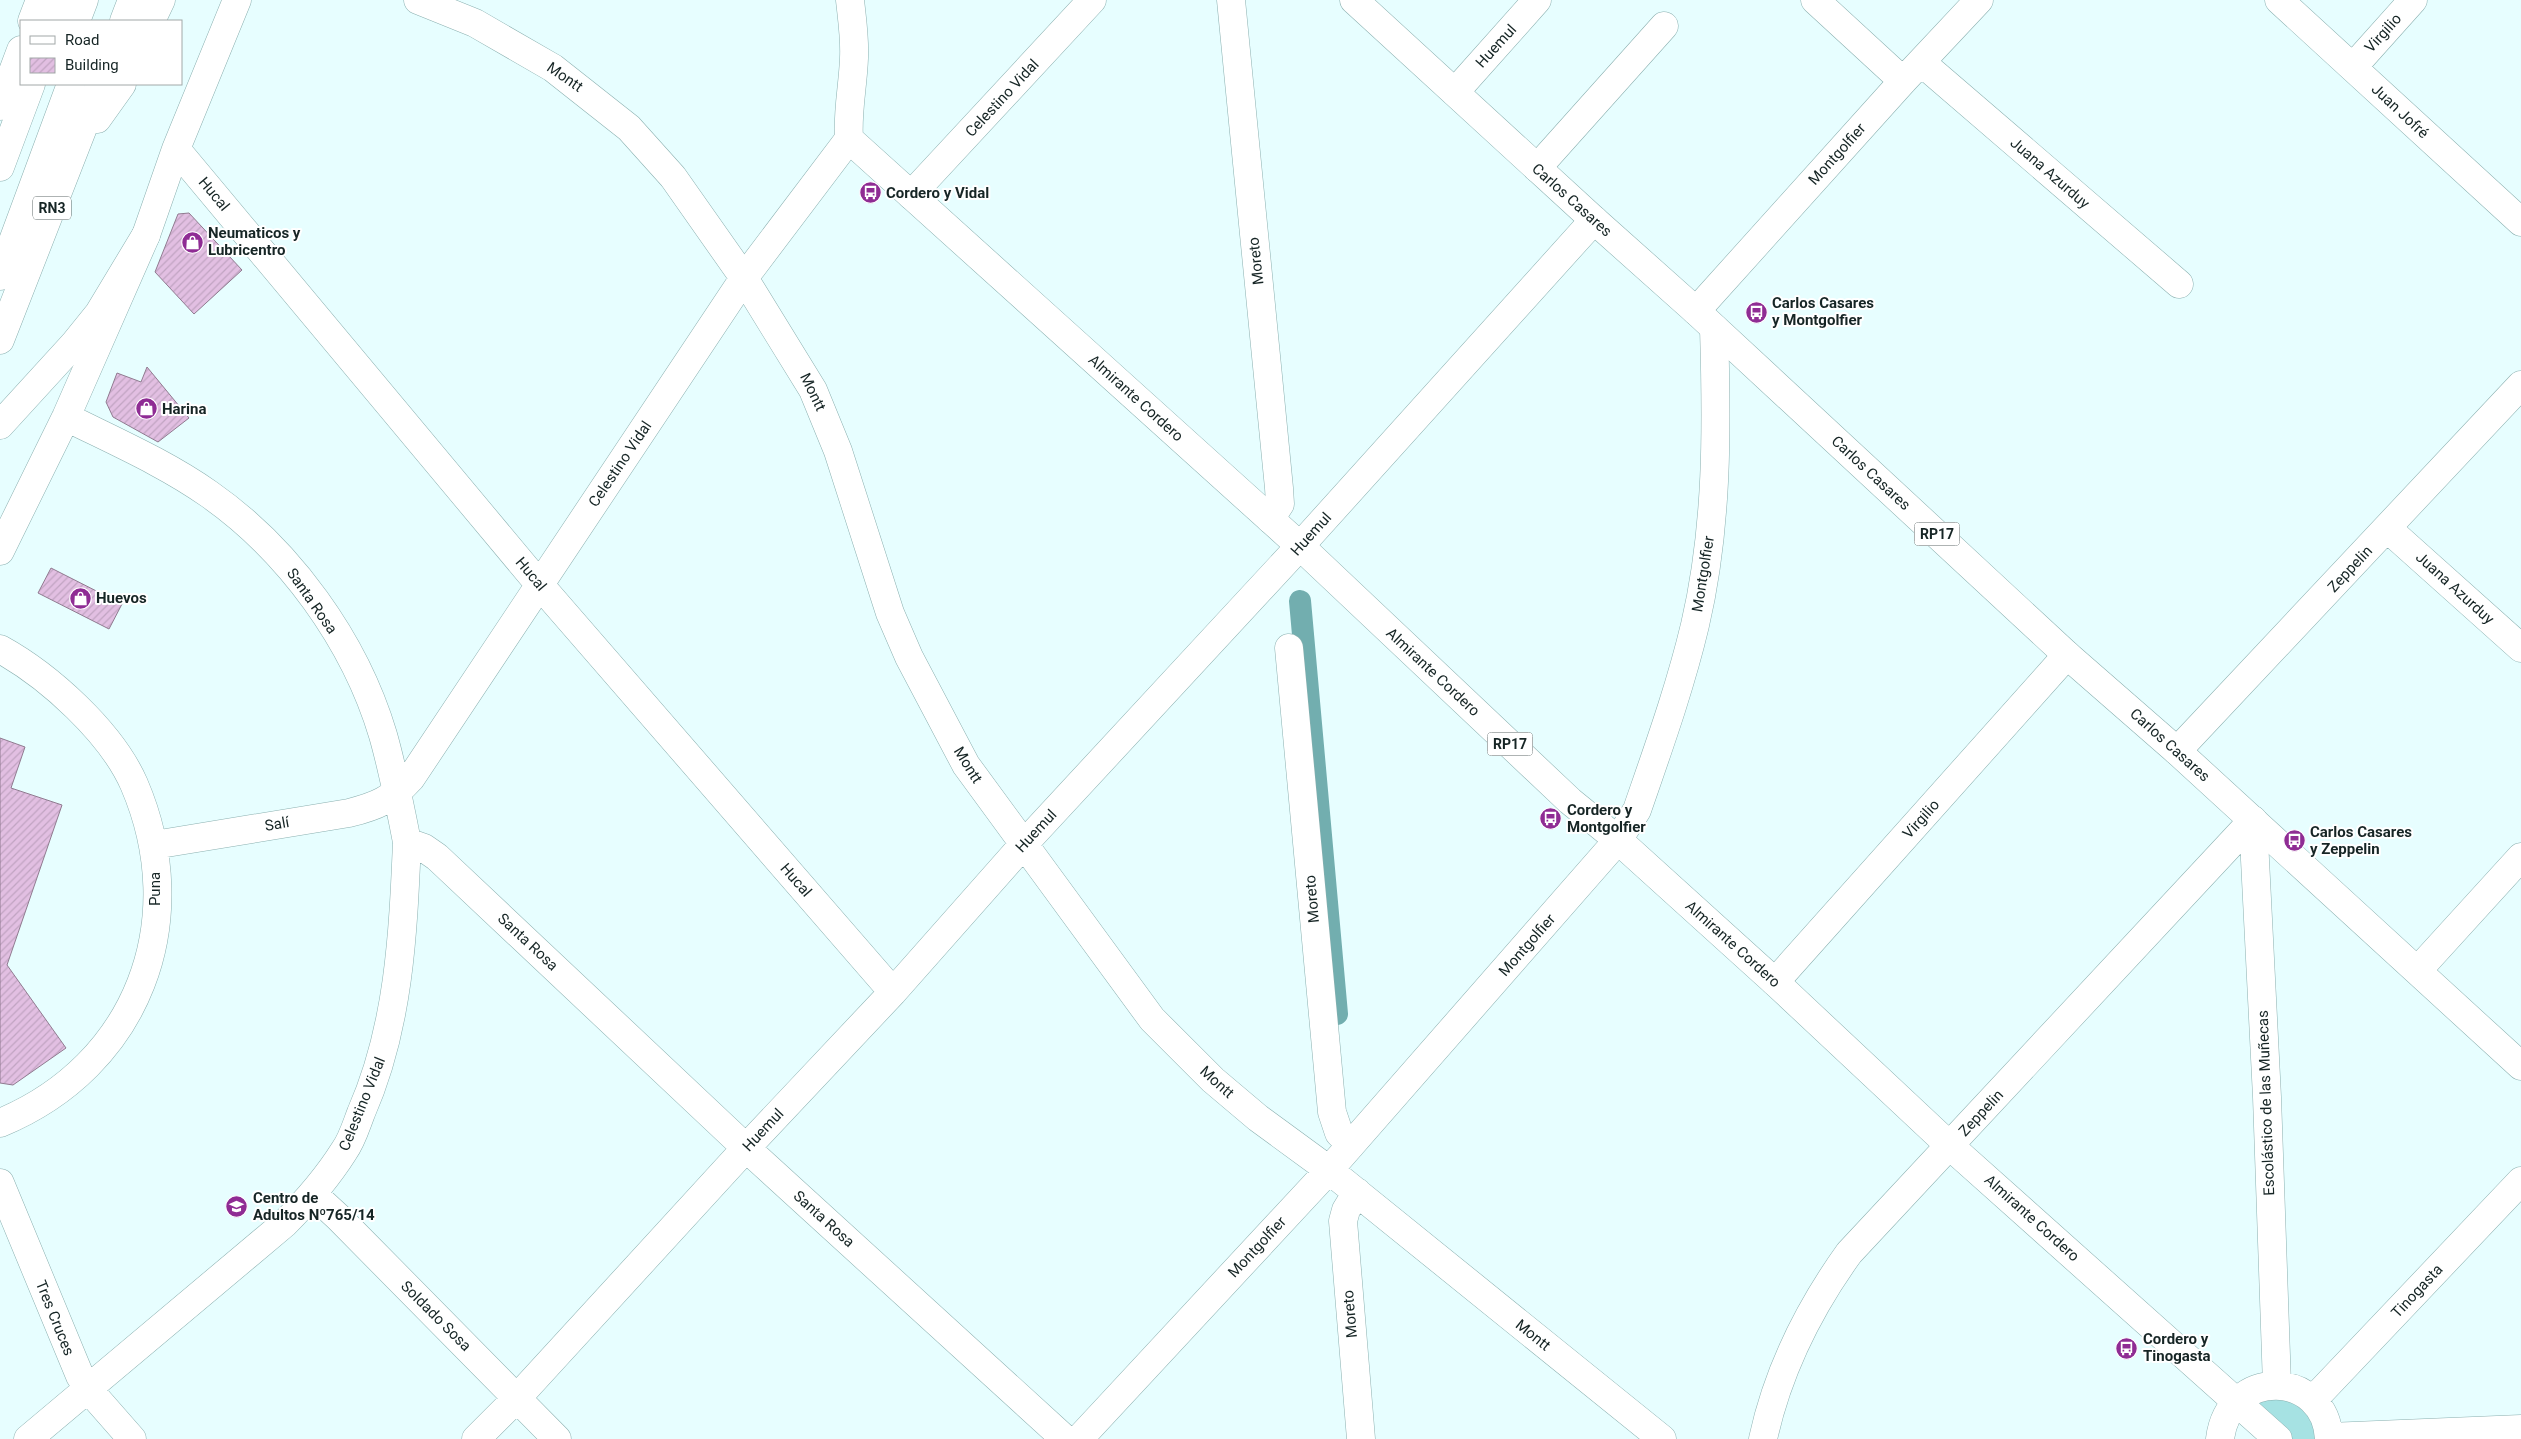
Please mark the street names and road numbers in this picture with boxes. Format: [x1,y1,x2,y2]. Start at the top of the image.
street label: Virgilio [2361,10,2405,56]
street label: Huemul [1472,21,1520,71]
street label: Celestino Vidal [961,55,1043,141]
street label: Montt [544,58,587,96]
street label: Juan Jofré [2368,80,2432,142]
street label: Montgolfier [1805,119,1869,189]
street label: Juana Azurduy [2007,134,2093,212]
street label: Carlos Casares [1528,159,1616,241]
street label: Hucal [195,173,233,215]
road number: RN3 [33,197,71,220]
street label: Moreto [1245,236,1267,286]
street label: Almirante Cordero [1085,351,1187,445]
street label: Montt [796,370,830,414]
street label: Celestino Vidal [585,418,655,510]
street label: Carlos Casares [1828,432,1914,514]
street label: Huemul [1287,509,1335,559]
road number: RP17 [1914,522,1960,546]
street label: Montgolfier [1688,535,1718,613]
street label: Zeppelin [2324,542,2376,596]
street label: Juana Azurduy [2412,548,2498,628]
street label: Hucal [512,553,550,595]
street label: Santa Rosa [283,565,341,637]
street label: Almirante Cordero [1383,624,1483,720]
street label: Carlos Casares [2126,704,2214,786]
road number: RP17 [1488,732,1532,756]
street label: Montt [950,743,986,787]
street label: Virgilio [1899,796,1943,842]
street label: Huemul [1012,806,1060,856]
street label: Salí [263,813,292,835]
street label: Hucal [777,860,815,900]
street label: Puna [146,872,164,906]
street label: Moreto [1301,874,1323,924]
street label: Almirante Cordero [1682,897,1784,991]
street label: Santa Rosa [494,910,562,974]
street label: Montgolfier [1495,910,1559,980]
street label: Escolástico de las Muñecas [2254,1010,2278,1196]
street label: Celestino Vidal [335,1054,389,1154]
street label: Montt [1196,1062,1238,1102]
street label: Zeppelin [1955,1086,2007,1140]
street label: Huemul [739,1105,787,1155]
street label: Almirante Cordero [1981,1171,2083,1265]
street label: Santa Rosa [790,1187,858,1251]
street label: Montgolfier [1224,1213,1290,1281]
street label: Tinogasta [2388,1260,2446,1322]
street label: Soldado Sosa [397,1277,475,1355]
street label: Tres Cruces [32,1278,78,1358]
street label: Moreto [1339,1289,1361,1339]
street label: Montt [1512,1315,1554,1355]

